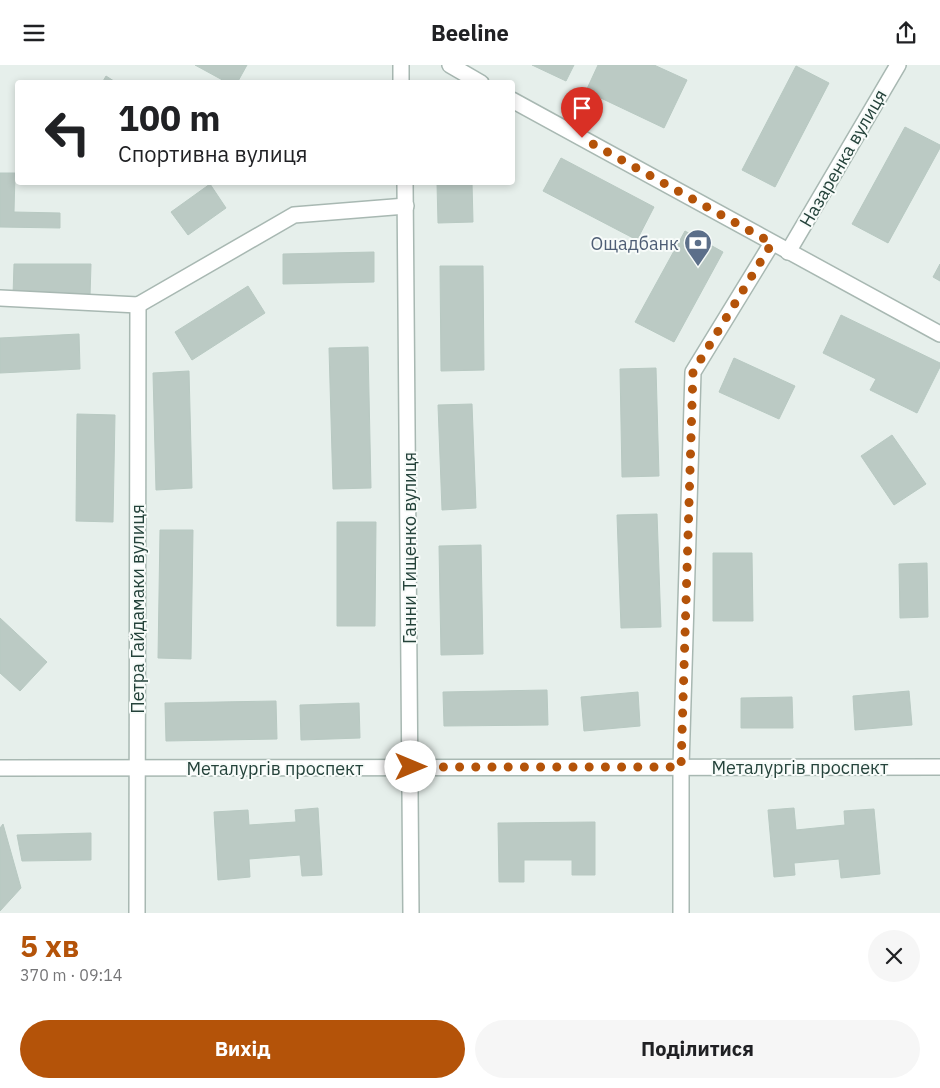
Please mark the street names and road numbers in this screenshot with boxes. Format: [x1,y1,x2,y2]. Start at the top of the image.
street label: Назаренка вулиця [794,85,892,231]
street label: Ганни Тищенко вулиця [398,452,421,644]
street label: Петра Гайдамаки вулиця [126,504,149,714]
street label: Металургів проспект [711,756,889,779]
street label: Металургів проспект [186,757,364,780]

